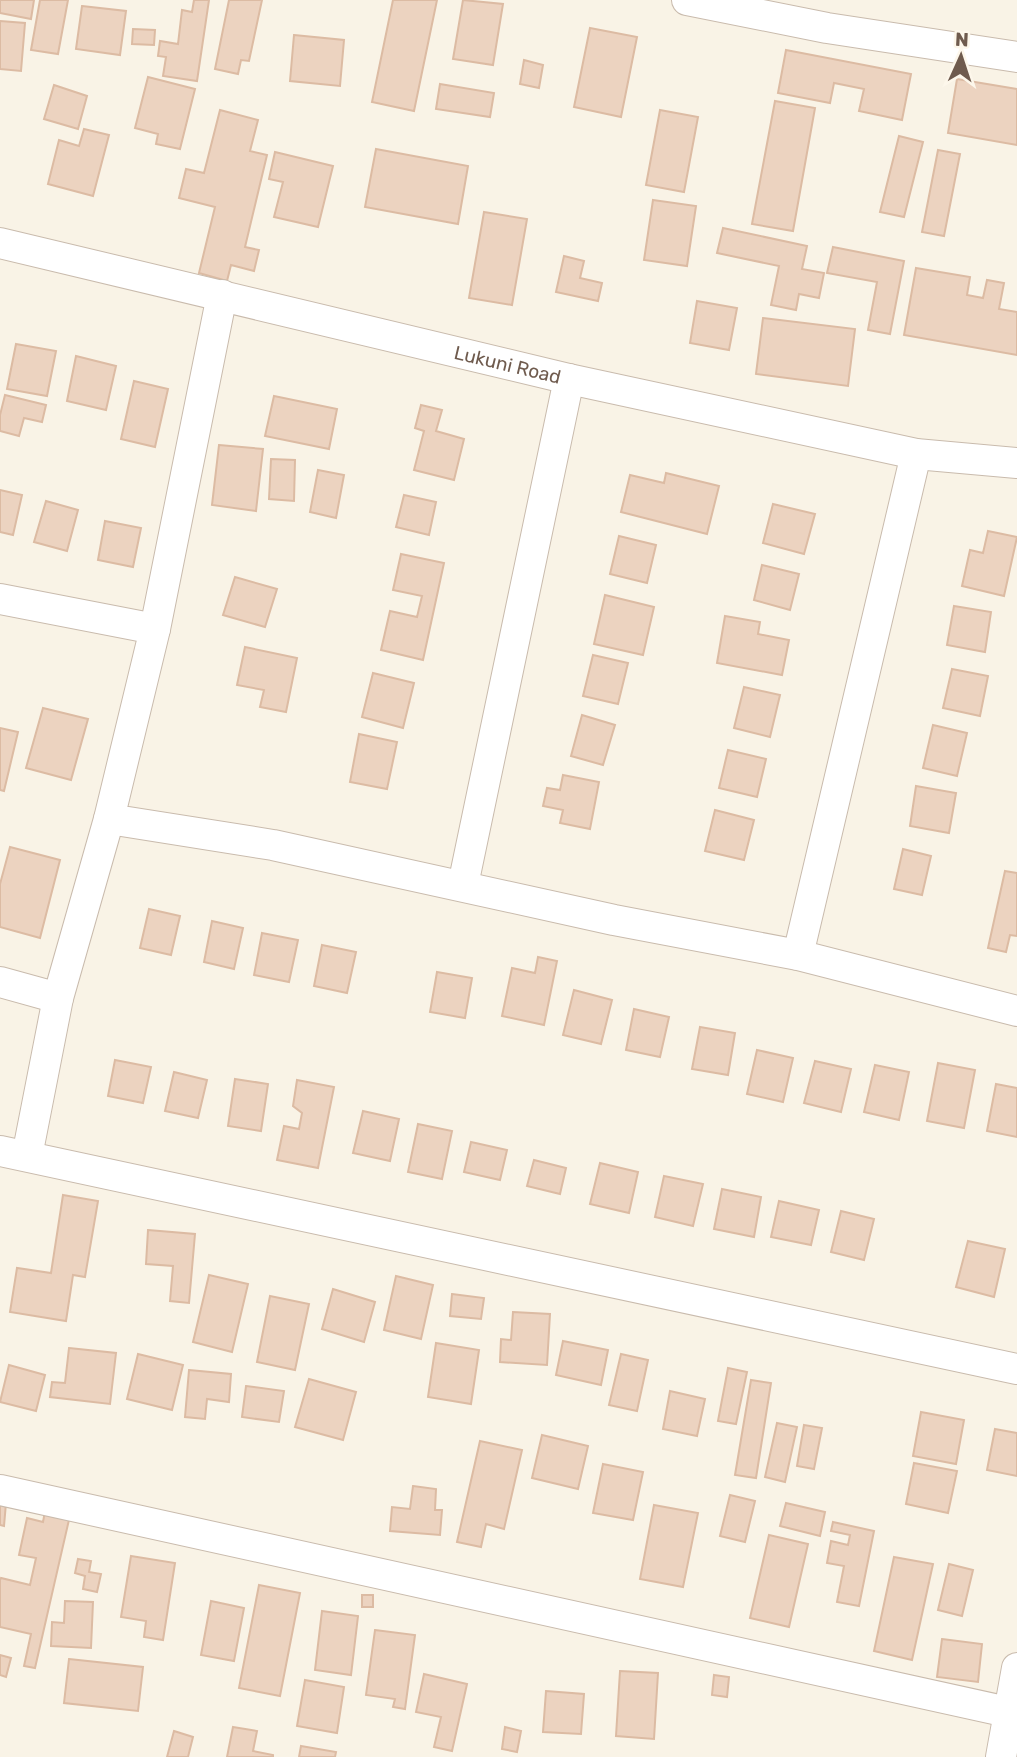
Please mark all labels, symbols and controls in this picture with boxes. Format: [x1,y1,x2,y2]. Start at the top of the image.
north arrow [926,21,996,91]
text: N [954,28,969,51]
street label: Lukuni Road [452,341,563,389]

